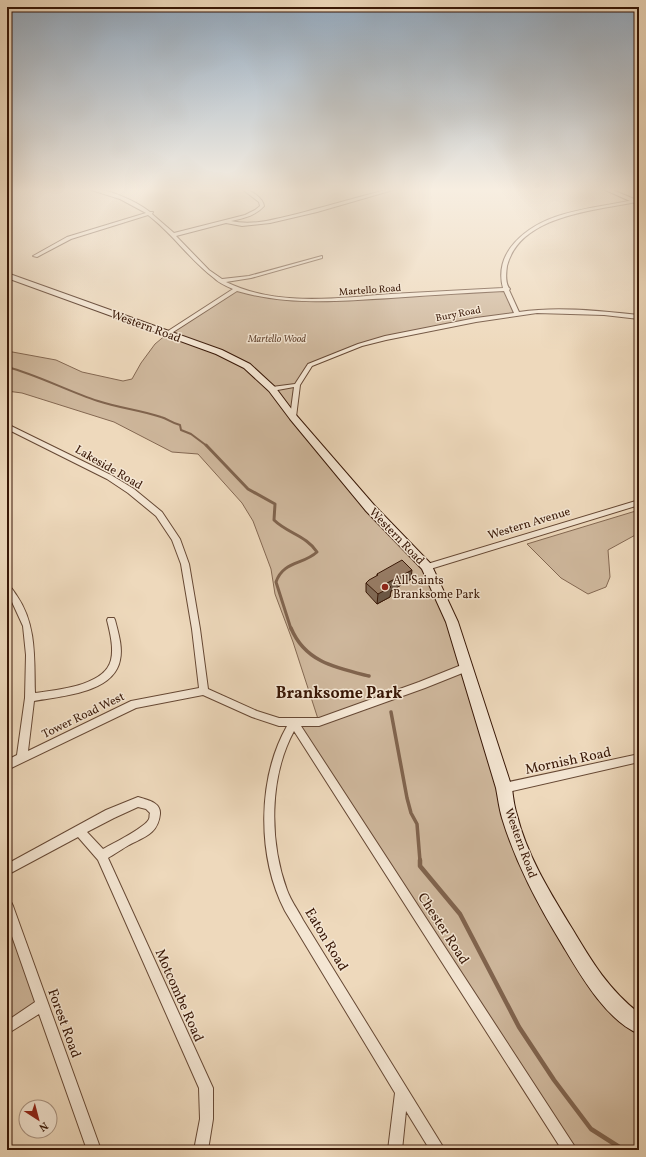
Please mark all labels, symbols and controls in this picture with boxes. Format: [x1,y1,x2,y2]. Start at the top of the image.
street label: Martello Road [338,281,402,299]
street label: Bury Road [434,303,482,325]
street label: Western Road [108,307,183,347]
park label: Martello Wood [247,332,306,346]
street label: Lakeside Road [72,442,145,494]
street label: Western Avenue [486,504,573,544]
street label: Western Road [365,505,428,569]
place label: All Saints Branksome Park [393,573,480,603]
marker: All Saints Branksome Park [380,582,390,592]
district label: Branksome Park [276,683,403,705]
street label: Tower Road West [39,689,127,743]
street label: Mornish Road [524,743,613,780]
street label: Western Road [500,806,540,881]
street label: Chester Road [412,889,473,968]
street label: Eaton Road [300,905,352,975]
street label: Motcombe Road [150,946,208,1045]
street label: Forest Road [42,986,85,1061]
north arrow [18,1099,58,1139]
text: N [35,1117,51,1134]

